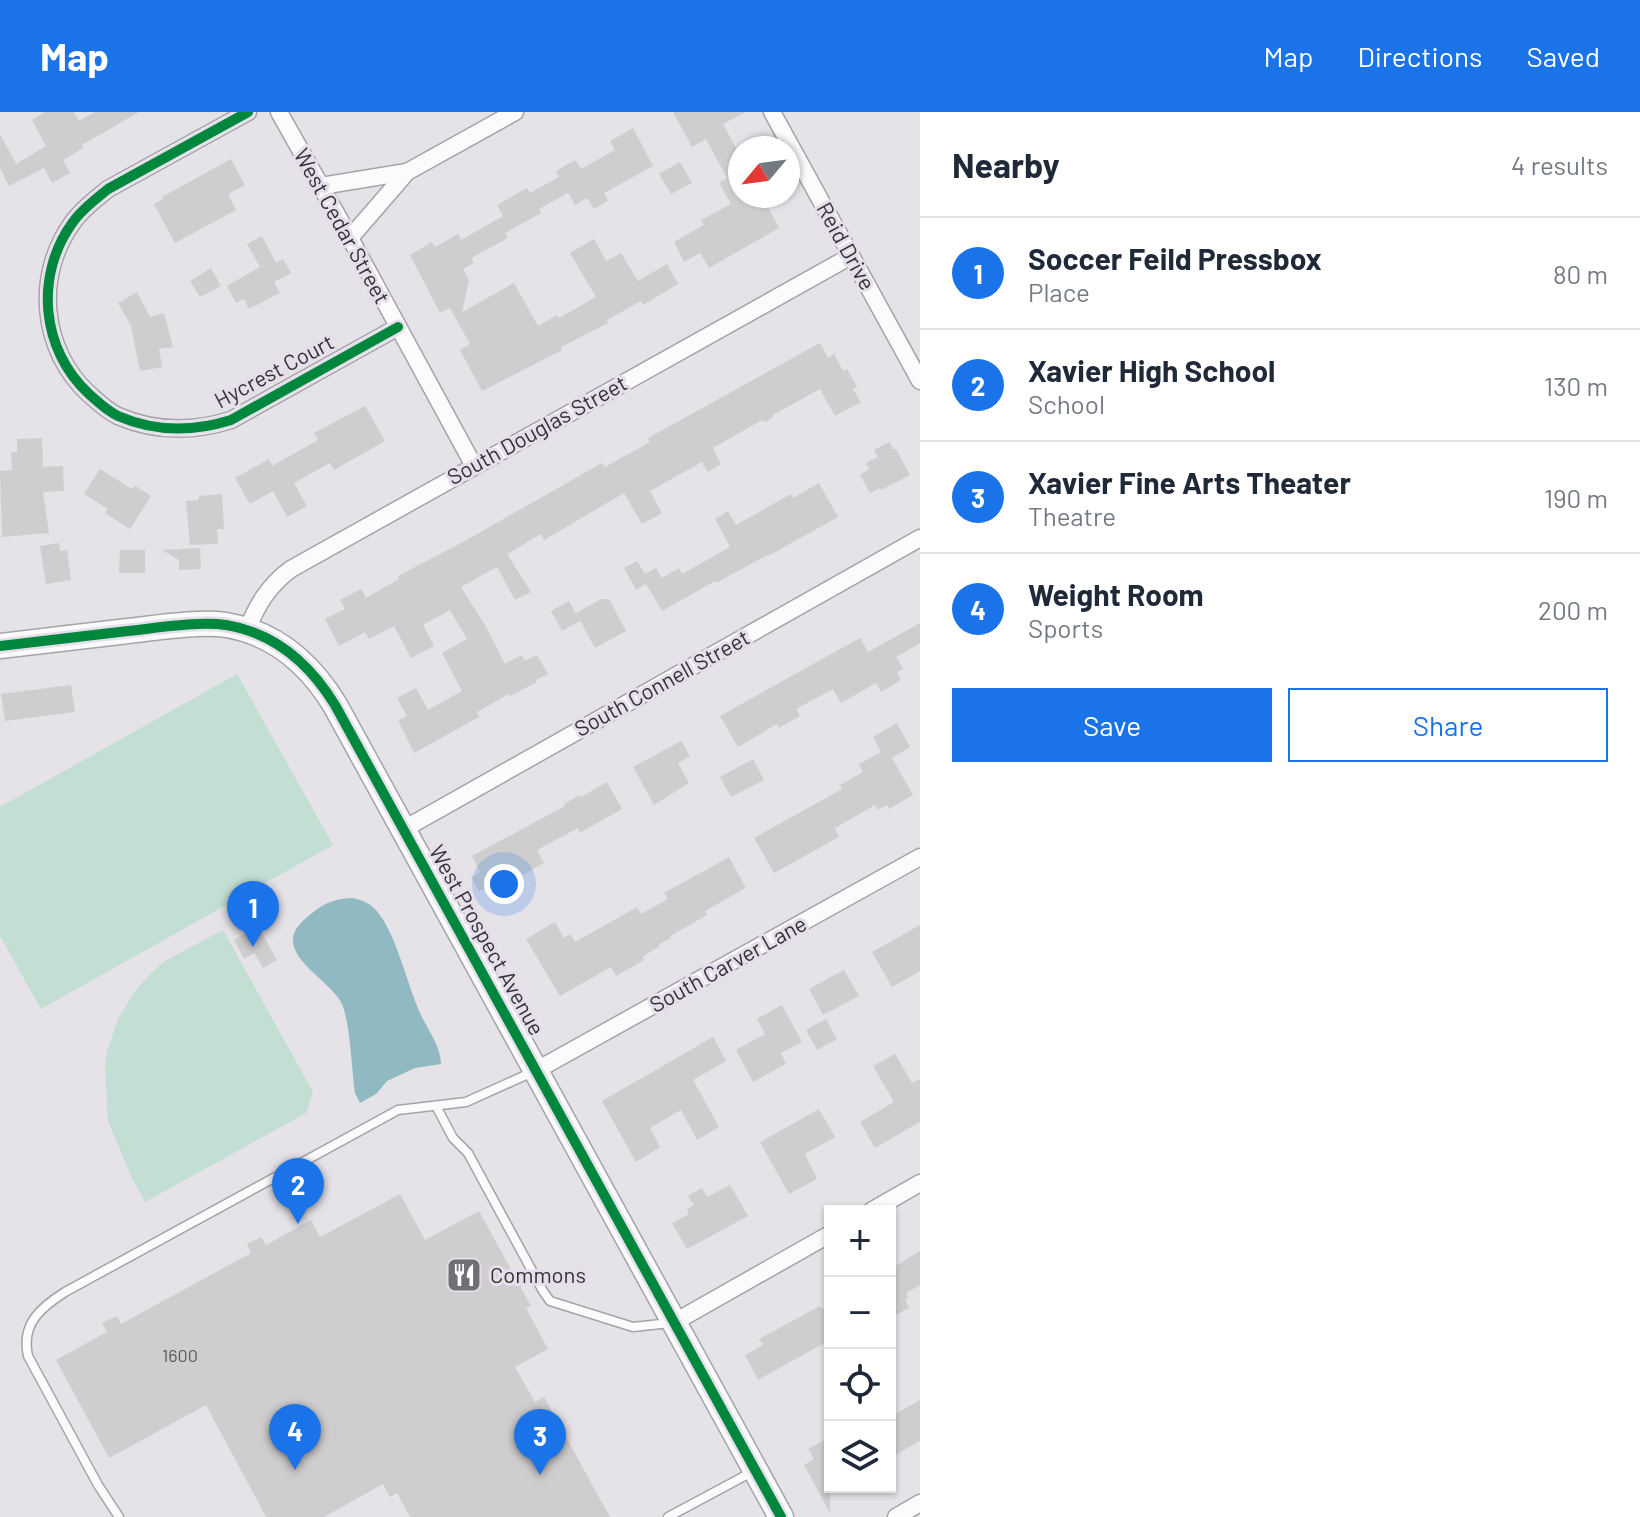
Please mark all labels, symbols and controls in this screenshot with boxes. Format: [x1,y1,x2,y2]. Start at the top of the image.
text: Map [40,33,109,79]
text: Map [1264,39,1313,73]
text: Directions [1357,39,1483,73]
text: Saved [1527,39,1600,73]
north arrow [728,136,800,208]
street label: West Cedar Street [289,143,396,308]
text: Nearby [952,144,1060,185]
text: 4 results [1511,149,1608,180]
street label: Reid Drive [812,197,882,294]
text: Soccer Feild Pressbox [1028,240,1322,276]
text: 1 [973,258,983,289]
text: 80 m [1553,258,1608,289]
text: Place [1028,276,1090,307]
street label: Hycrest Court [209,328,338,412]
text: Xavier High School [1028,352,1275,388]
street label: South Douglas Street [442,369,631,489]
text: 2 [971,370,985,401]
text: 130 m [1544,370,1608,401]
text: School [1028,388,1105,419]
text: Xavier Fine Arts Theater [1028,464,1351,500]
text: 3 [971,482,985,513]
text: 190 m [1544,482,1608,513]
text: Theatre [1028,500,1116,531]
text: Weight Room [1028,576,1204,612]
text: 4 [970,594,986,625]
text: 200 m [1538,594,1608,625]
text: Sports [1028,612,1103,643]
street label: South Connell Street [569,623,754,741]
button: Save [952,688,1272,762]
button: Share [1288,688,1608,762]
street label: West Prospect Avenue [425,840,551,1039]
your location [484,864,524,904]
pin: 1 [227,881,279,947]
street label: South Carver Lane [645,909,810,1017]
pin: 2 [272,1158,324,1224]
map controls [824,1205,896,1493]
button: + [824,1205,896,1277]
restaurant icon: Commons [445,1256,483,1294]
place label: Commons [490,1261,586,1287]
button: − [824,1277,896,1349]
house number: 1600 [162,1344,198,1366]
button: locate [824,1349,896,1421]
pin: 4 [269,1404,321,1470]
pin: 3 [514,1409,566,1475]
button: layers [824,1421,896,1493]

